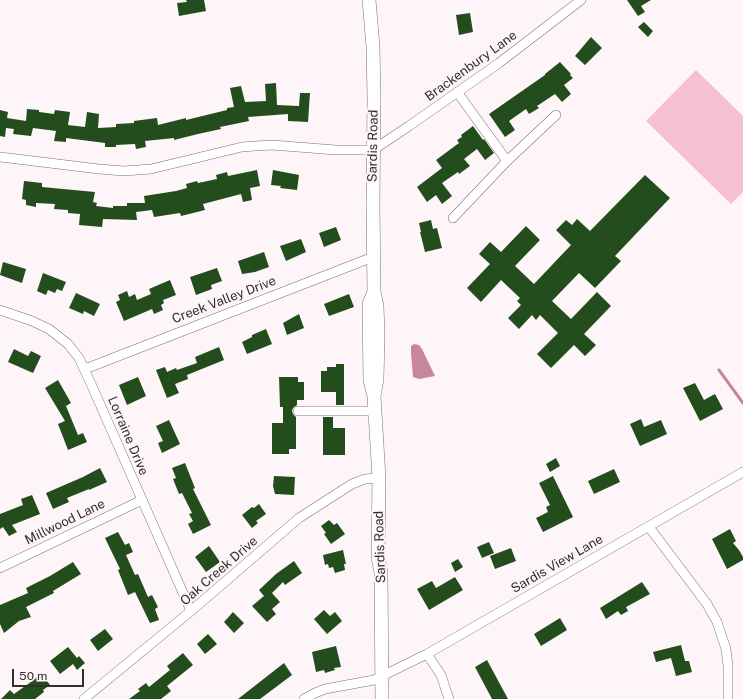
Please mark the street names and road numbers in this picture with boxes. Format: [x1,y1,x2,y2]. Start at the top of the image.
street label: Brackenbury Lane [422,27,520,105]
street label: Sardis Road [365,110,381,182]
street label: Creek Valley Drive [170,273,278,327]
street label: Lorraine Drive [104,394,152,478]
street label: Millwood Lane [22,496,108,548]
street label: Sardis Road [371,511,389,583]
street label: Sardis View Lane [508,531,606,597]
street label: Oak Creek Drive [177,533,261,609]

